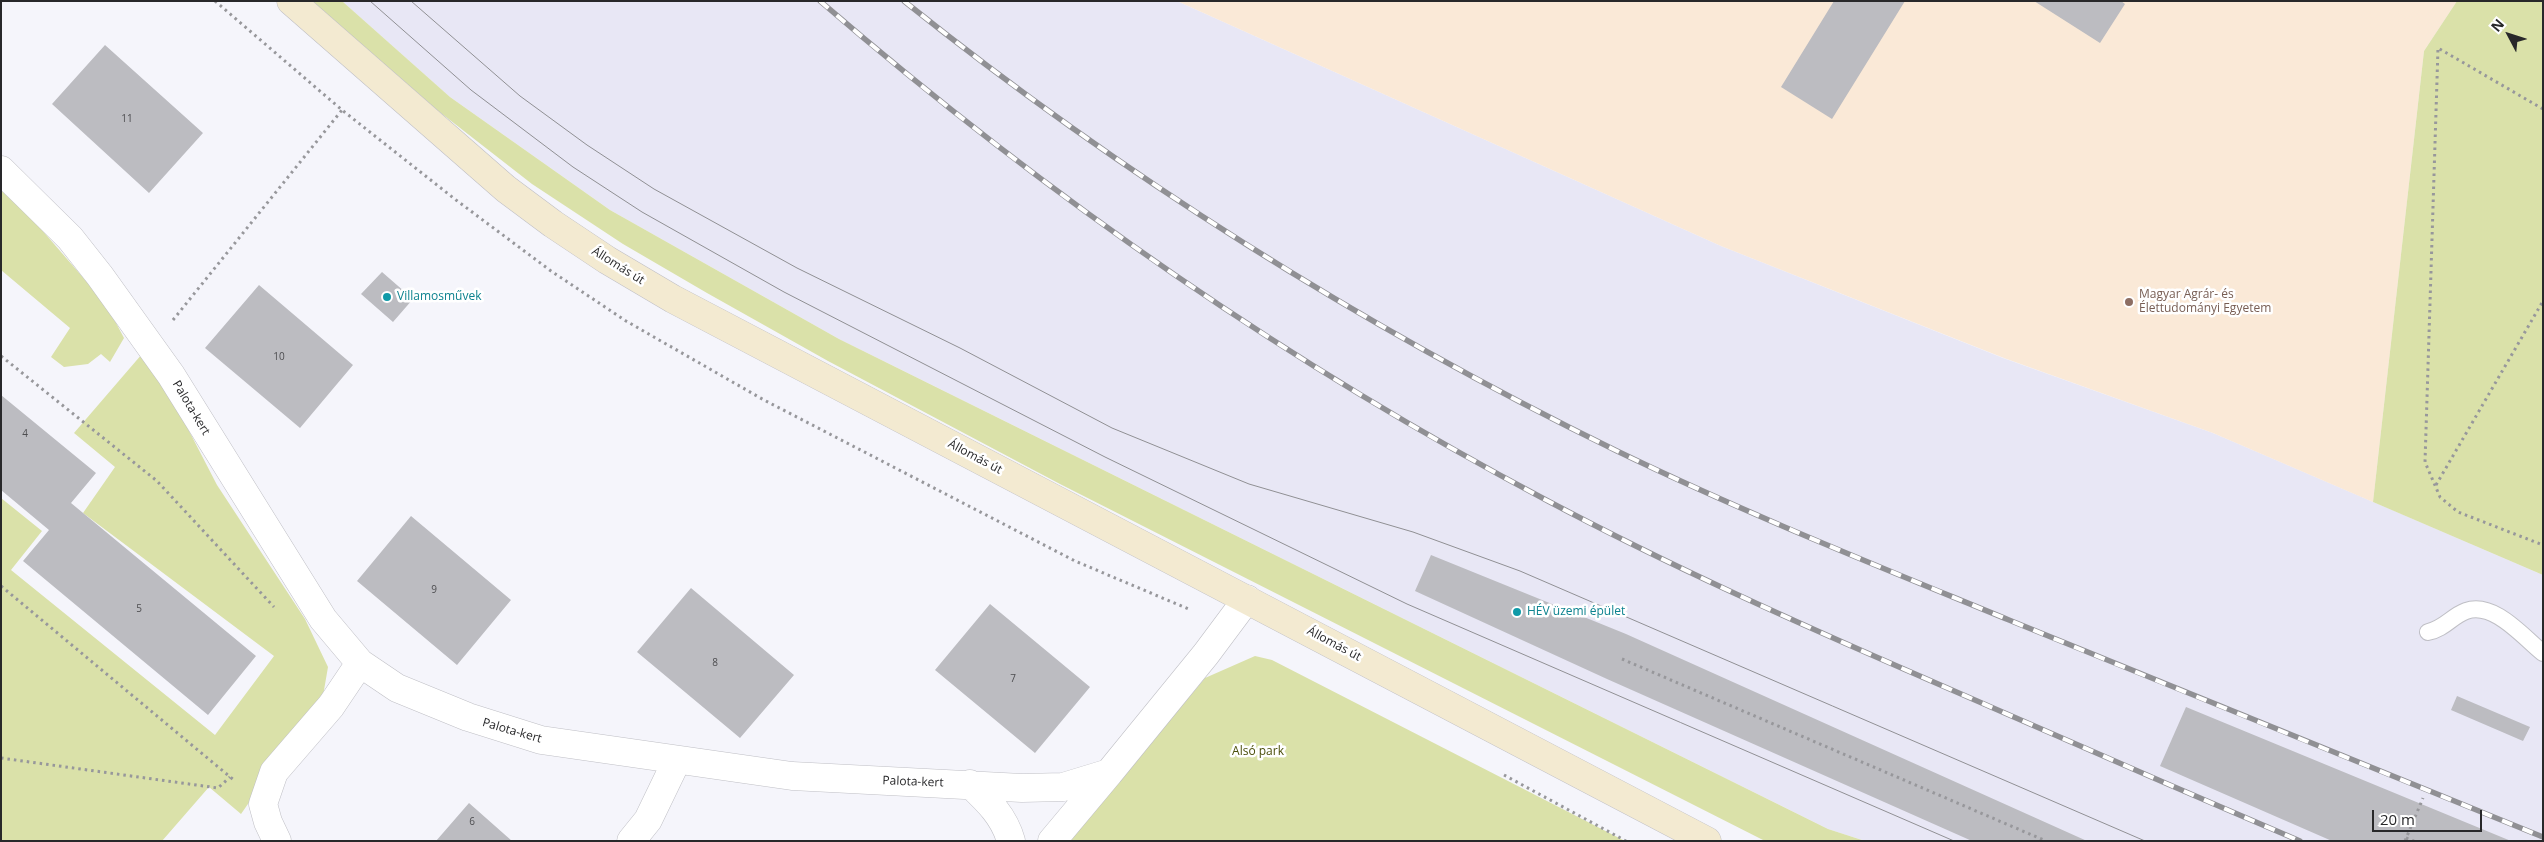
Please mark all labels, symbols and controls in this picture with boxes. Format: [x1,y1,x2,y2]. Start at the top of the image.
north arrow [2484,10,2534,60]
text: N [2486,15,2508,36]
house number: 11 [121,113,133,125]
street label: Állomás út [589,244,647,288]
place label: Magyar Agrár- és Élettudományi Egyetem [2139,288,2271,316]
place label: Villamosművek [397,290,481,304]
marker: Villamosművek [381,291,393,303]
marker: Magyar Agrár- és Élettudományi Egyetem [2123,296,2135,308]
house number: 10 [273,351,285,363]
street label: Palota-kert [169,378,213,438]
house number: 4 [22,428,28,440]
street label: Állomás út [946,437,1004,477]
house number: 9 [431,584,437,596]
house number: 5 [136,603,142,615]
place label: HÉV üzemi épület [1527,605,1625,619]
marker: HÉV üzemi épület [1511,606,1523,618]
street label: Állomás út [1305,624,1363,664]
house number: 8 [712,657,718,669]
house number: 7 [1010,673,1016,685]
street label: Palota-kert [481,716,543,746]
park label: Alsó park [1232,745,1284,759]
street label: Palota-kert [882,774,944,790]
scale bar [2374,800,2484,832]
text: 20 m [2380,809,2415,829]
house number: 6 [469,816,475,828]

